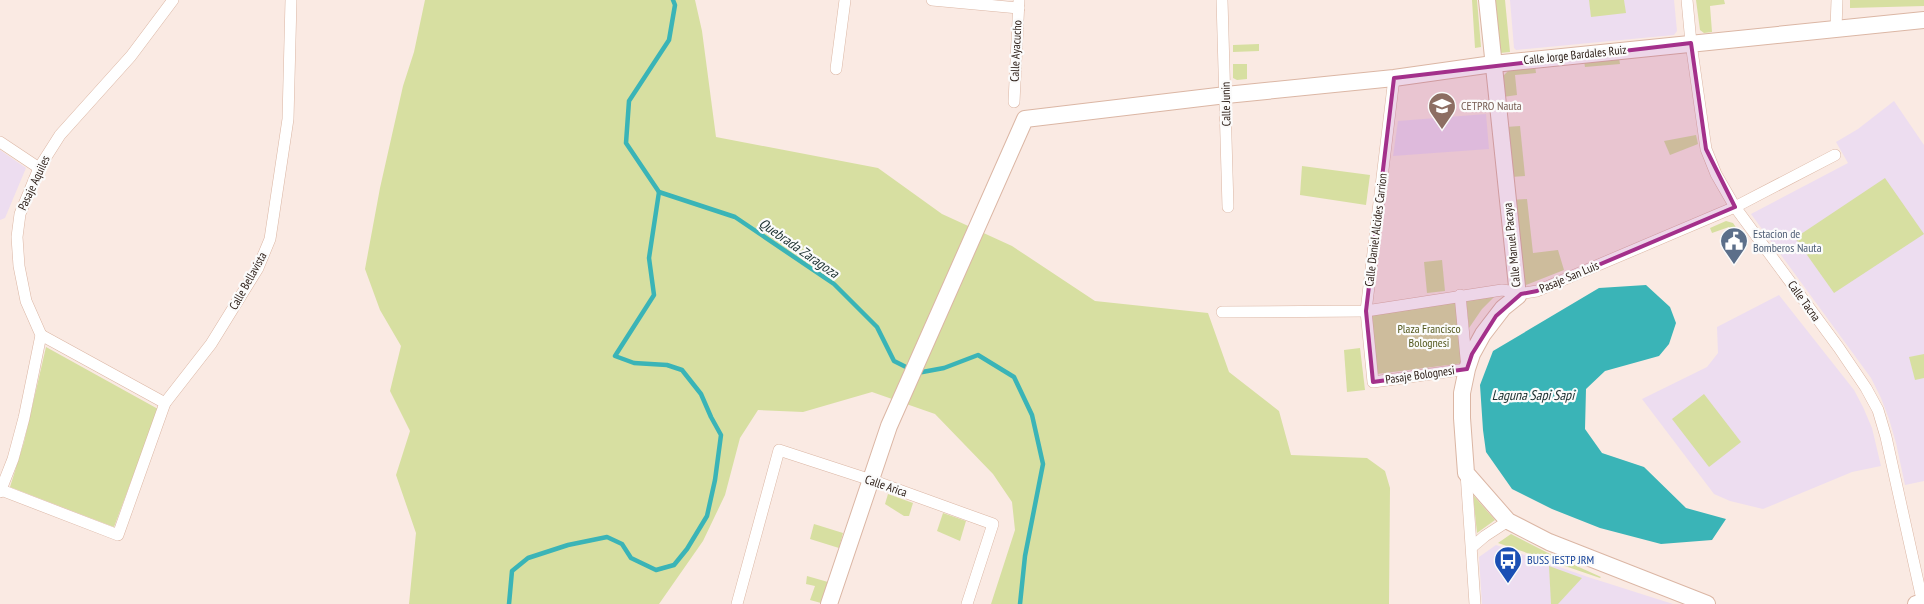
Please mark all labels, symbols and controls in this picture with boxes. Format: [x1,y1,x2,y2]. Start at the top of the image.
street label: Calle Ayacucho [1006,20,1025,82]
street label: Calle Jorge Bardales Ruiz [1523,42,1627,67]
street label: Calle Junin [1218,82,1233,126]
school or university icon: CETPRO Nauta [1427,91,1457,130]
place label: CETPRO Nauta [1461,98,1522,113]
street label: Pasaje Aquiles [14,153,53,213]
street label: Calle Daniel Alcides Carrion [1361,172,1390,287]
street label: Calle Manuel Pacaya [1500,202,1523,288]
water label: Quebrada Zaragoza [756,214,843,283]
public building icon: Estacion de Bomberos Nauta [1719,226,1749,265]
place label: Estacion de Bomberos Nauta [1753,226,1822,255]
street label: Calle Bellavista [226,249,270,312]
street label: Pasaje San Luis [1537,257,1601,296]
street label: Calle Tacna [1785,278,1824,324]
park label: Plaza Francisco Bolognesi [1397,321,1461,350]
street label: Pasaje Bolognesi [1384,362,1455,387]
water label: Laguna Sapi Sapi [1492,386,1576,404]
street label: Calle Arica [863,471,909,500]
bus stop icon: BUSS IESTP JRM [1493,545,1523,584]
place label: BUSS IESTP JRM [1527,552,1594,567]

